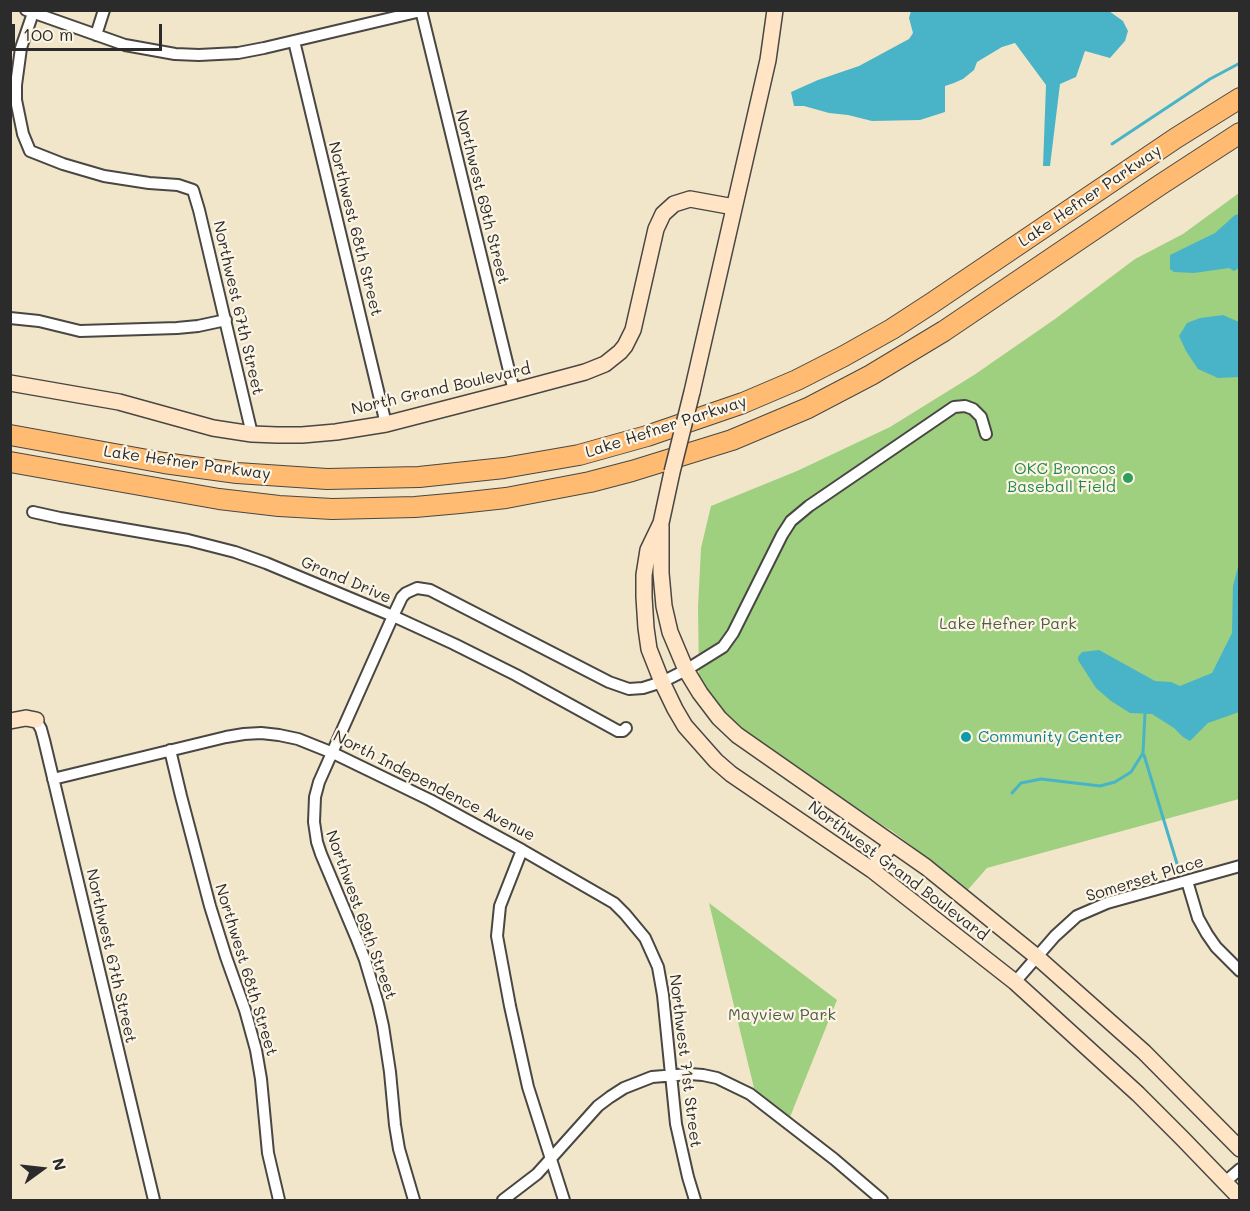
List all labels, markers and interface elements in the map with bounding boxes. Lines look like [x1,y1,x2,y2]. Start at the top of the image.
scale bar [15,12,165,50]
text: 100 m [23,22,73,46]
street label: Northwest 69th Street [451,108,513,286]
street label: Northwest 68th Street [324,140,386,318]
street label: Lake Hefner Parkway [1015,141,1165,251]
street label: Northwest 67th Street [209,219,267,397]
street label: North Grand Boulevard [350,359,532,419]
street label: Lake Hefner Parkway [583,392,749,462]
street label: Lake Hefner Parkway [102,442,272,484]
place label: OKC Broncos Baseball Field [1007,459,1116,497]
marker: OKC Broncos Baseball Field [1121,471,1135,485]
street label: Grand Drive [298,552,394,608]
park label: Lake Hefner Park [939,614,1077,634]
street label: North Independence Avenue [330,727,538,845]
place label: Community Center [978,727,1123,747]
marker: Community Center [959,730,973,744]
street label: Northwest Grand Boulevard [804,797,992,945]
street label: Northwest 69th Street [321,828,401,1002]
street label: Somerset Place [1084,852,1206,906]
street label: Northwest 67th Street [82,867,140,1045]
street label: Northwest 68th Street [211,882,281,1058]
street label: Northwest 71st Street [665,973,705,1149]
park label: Mayview Park [728,1005,836,1025]
north arrow [12,1139,72,1199]
text: N [48,1156,72,1173]

